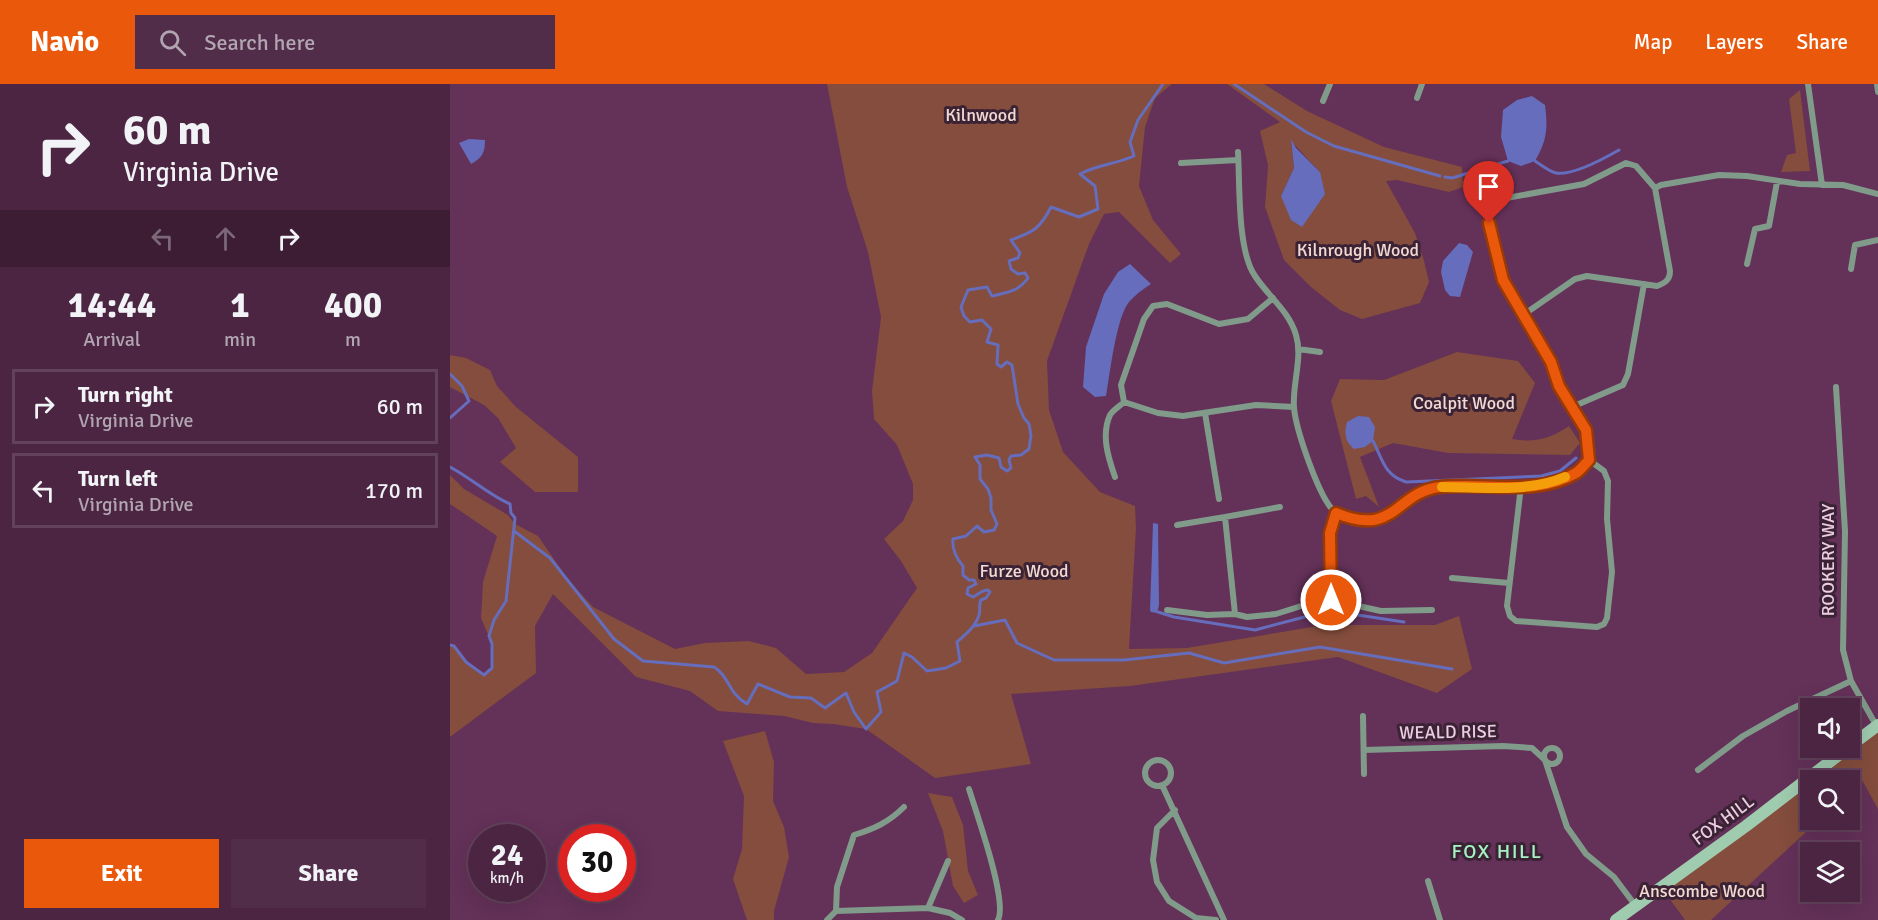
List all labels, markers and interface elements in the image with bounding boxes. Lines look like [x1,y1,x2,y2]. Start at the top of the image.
search box [135,15,555,69]
text: Navio [30,25,99,59]
icon: search [156,26,189,59]
text: Search here [204,29,315,56]
text: Map [1634,29,1672,55]
text: Layers [1705,29,1763,55]
text: Share [1796,29,1848,55]
park label: Kilnwood [945,104,1017,126]
text: 60 m [123,105,212,156]
icon: right [24,108,102,186]
text: Virginia Drive [123,156,279,189]
pin [1463,161,1514,223]
icon: arrive [1472,170,1505,203]
icon: left [146,222,179,255]
icon: ahead [209,222,242,255]
icon: right [272,222,305,255]
park label: Kilnrough Wood [1297,239,1419,261]
text: 14:44 [68,283,156,328]
text: 1 [230,283,250,328]
text: 400 [324,283,382,328]
text: Arrival [83,327,141,352]
text: min [224,327,256,352]
text: m [345,327,361,352]
text: Turn right [78,381,173,408]
icon: right [27,390,60,423]
park label: Coalpit Wood [1413,392,1515,414]
text: 60 m [377,393,423,420]
text: Virginia Drive [78,408,194,433]
text: Turn left [78,465,158,492]
icon: left [27,474,60,507]
text: 170 m [365,477,423,504]
text: Virginia Drive [78,492,194,517]
street label: ROOKERY WAY [1817,504,1839,616]
park label: Furze Wood [979,560,1069,582]
position arrow [1299,568,1363,632]
map controls [1800,698,1860,902]
button: sound [1800,698,1860,758]
street label: WEALD RISE [1399,720,1497,744]
button: search [1800,770,1860,830]
street label: FOX HILL [1688,790,1758,850]
speed limit sign: 30 [558,824,636,902]
text: 24 [491,837,523,874]
button: Exit [24,839,219,908]
button: Share [231,839,426,908]
district label: FOX HILL [1451,839,1543,864]
button: layers [1800,842,1860,902]
text: km/h [490,869,524,887]
park label: Anscombe Wood [1639,880,1765,902]

